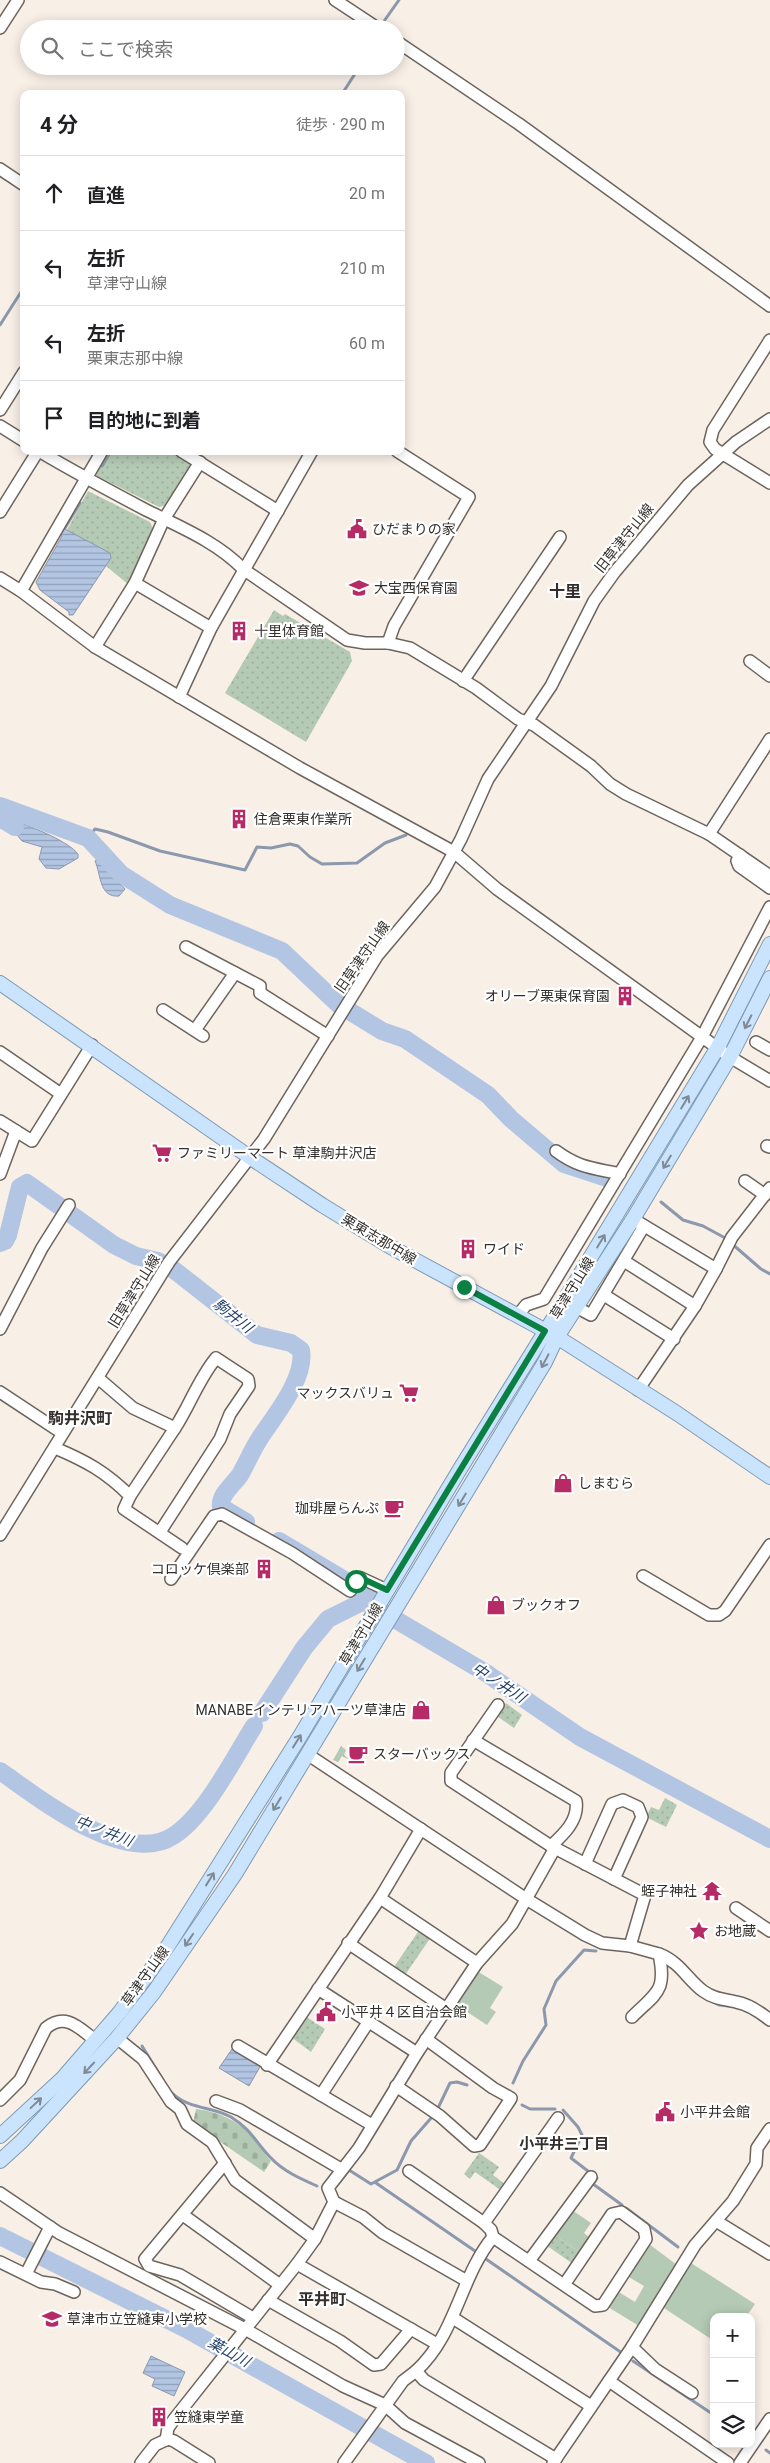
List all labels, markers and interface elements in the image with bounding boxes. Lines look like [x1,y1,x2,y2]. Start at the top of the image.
search box [20,20,405,75]
icon: search [38,34,66,62]
text: ここで検索 [78,38,173,61]
text: 4 分 [40,113,78,137]
text: 徒歩 · 290 m [296,115,385,134]
icon: ahead [40,179,68,207]
text: 直進 [87,184,125,207]
text: 20 m [349,184,385,203]
text: 左折 [87,247,125,270]
icon: left [40,254,68,282]
text: 210 m [340,259,385,278]
text: 草津守山線 [87,274,167,293]
text: 左折 [87,322,125,345]
icon: left [40,329,68,357]
text: 60 m [349,334,385,353]
text: 栗東志那中線 [87,349,183,368]
icon: arrive [40,404,68,432]
text: 目的地に到着 [87,409,201,432]
street label: 旧草津守山線 [591,500,657,576]
public building icon: ひだまりの家 [346,518,368,540]
place label: ひだまりの家 [372,521,456,537]
school or university icon: 大宝西保育園 [348,577,370,599]
place label: 大宝西保育園 [374,580,458,596]
district label: 十里 [549,582,581,601]
building icon: 十里体育館 [228,620,250,642]
place label: 十里体育館 [254,623,324,639]
building icon: 住倉栗東作業所 [228,808,250,830]
place label: 住倉栗東作業所 [254,811,352,827]
street label: 旧草津守山線 [331,918,393,996]
building icon: オリーブ栗東保育園 [614,985,636,1007]
place label: オリーブ栗東保育園 [485,988,610,1004]
one-way arrow [743,1014,752,1029]
one-way arrow [681,1095,691,1109]
supermarket icon: ファミリーマート 草津駒井沢店 [151,1142,173,1164]
place label: ファミリーマート 草津駒井沢店 [177,1145,376,1161]
one-way arrow [661,1155,671,1169]
street label: 栗東志那中線 [339,1211,419,1267]
one-way arrow [596,1234,606,1248]
building icon: ワイド [457,1238,479,1260]
place label: ワイド [483,1241,525,1257]
street label: 旧草津守山線 [105,1251,163,1331]
street label: 草津守山線 [547,1254,597,1322]
route end [453,1276,476,1299]
water label: 駒井川 [210,1295,258,1338]
one-way arrow [540,1353,550,1367]
supermarket icon: マックスバリュ [398,1382,420,1404]
place label: マックスバリュ [296,1385,394,1401]
district label: 駒井沢町 [48,1409,112,1428]
shop icon: しまむら [552,1472,574,1494]
place label: しまむら [578,1475,634,1491]
one-way arrow [456,1492,466,1506]
cafe icon: 珈琲屋らんぷ [383,1497,405,1519]
place label: 珈琲屋らんぷ [295,1500,379,1516]
building icon: コロッケ倶楽部 [253,1558,275,1580]
place label: コロッケ倶楽部 [151,1561,249,1577]
route start [345,1570,368,1593]
shop icon: ブックオフ [485,1594,507,1616]
place label: ブックオフ [511,1597,581,1613]
street label: 草津守山線 [336,1600,386,1668]
one-way arrow [356,1657,366,1671]
water label: 中ノ井川 [469,1659,531,1708]
shop icon: MANABEインテリアハーツ草津店 [410,1699,432,1721]
place label: MANABEインテリアハーツ草津店 [195,1702,406,1718]
one-way arrow [292,1735,302,1749]
cafe icon: スターバックス [347,1743,369,1765]
place label: スターバックス [373,1746,470,1762]
one-way arrow [272,1796,282,1810]
water label: 中ノ井川 [73,1812,137,1851]
one-way arrow [205,1872,215,1886]
temple icon: 蛭子神社 [701,1880,723,1902]
place label: 蛭子神社 [641,1883,697,1899]
place icon: お地蔵 [688,1920,710,1942]
place label: お地蔵 [714,1923,756,1939]
one-way arrow [184,1933,194,1947]
street label: 草津守山線 [118,1943,172,2009]
public building icon: 小平井４区自治会館 [315,2001,337,2023]
place label: 小平井４区自治会館 [341,2004,467,2020]
one-way arrow [83,2062,95,2075]
one-way arrow [29,2097,42,2109]
public building icon: 小平井会館 [654,2101,676,2123]
place label: 小平井会館 [680,2104,750,2120]
district label: 小平井三丁目 [519,2135,609,2153]
district label: 平井町 [298,2290,346,2309]
school or university icon: 草津市立笠縫東小学校 [41,2308,63,2330]
place label: 草津市立笠縫東小学校 [67,2311,207,2327]
map controls [710,2313,755,2448]
button: + [710,2313,755,2358]
water label: 葉山川 [205,2333,255,2372]
button: − [710,2358,755,2403]
button: layers [710,2403,755,2448]
building icon: 笠縫東学童 [148,2406,170,2428]
place label: 笠縫東学童 [174,2409,244,2425]

